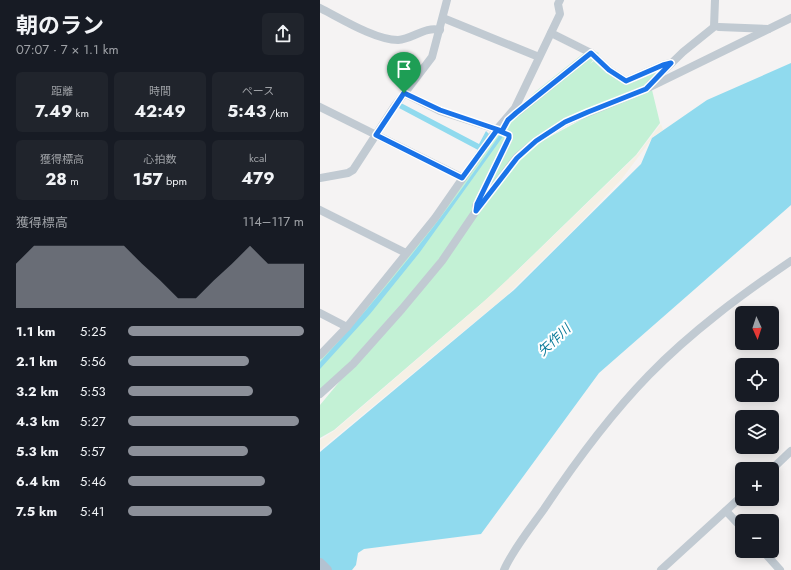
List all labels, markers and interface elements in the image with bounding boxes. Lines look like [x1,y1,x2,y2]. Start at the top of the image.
text: 朝のラン [16,9,104,41]
button: share [262,13,304,55]
text: 07:07 · 7 × 1.1 km [16,40,119,59]
pin [387,52,421,93]
icon: arrive [393,58,415,80]
text: 距離 [51,83,73,99]
text: 時間 [149,83,171,99]
text: ペース [242,83,274,99]
text: 7.49 [35,99,72,123]
text: 42:49 [134,99,186,123]
text: 5:43 [227,99,266,123]
text: km [72,105,89,121]
text: /km [266,105,289,121]
text: kcal [249,150,267,166]
text: 獲得標高 [40,151,84,167]
text: 心拍数 [144,151,177,167]
text: 479 [241,166,275,190]
text: 28 [45,167,67,191]
text: 157 [133,167,163,191]
text: m [67,173,79,189]
text: bpm [163,173,187,189]
text: 114–117 m [243,212,304,231]
text: 獲得標高 [16,213,68,232]
north arrow [735,306,779,350]
map controls [735,306,779,558]
water label: 矢作川 [533,318,576,360]
text: 1.1 km [16,322,55,341]
text: 5:25 [80,322,106,341]
text: 2.1 km [16,352,57,371]
text: 5:56 [80,352,106,371]
button: locate [735,358,779,402]
text: 3.2 km [16,382,59,401]
text: 5:53 [80,382,106,401]
button: layers [735,410,779,454]
text: 4.3 km [16,412,59,431]
text: 5:27 [80,412,105,431]
text: 5.3 km [16,442,59,461]
text: 5:57 [80,442,105,461]
button: + [735,462,779,506]
text: 6.4 km [16,472,60,491]
text: 5:46 [80,472,106,491]
text: 7.5 km [16,502,57,521]
text: 5:41 [80,502,105,521]
button: − [735,514,779,558]

